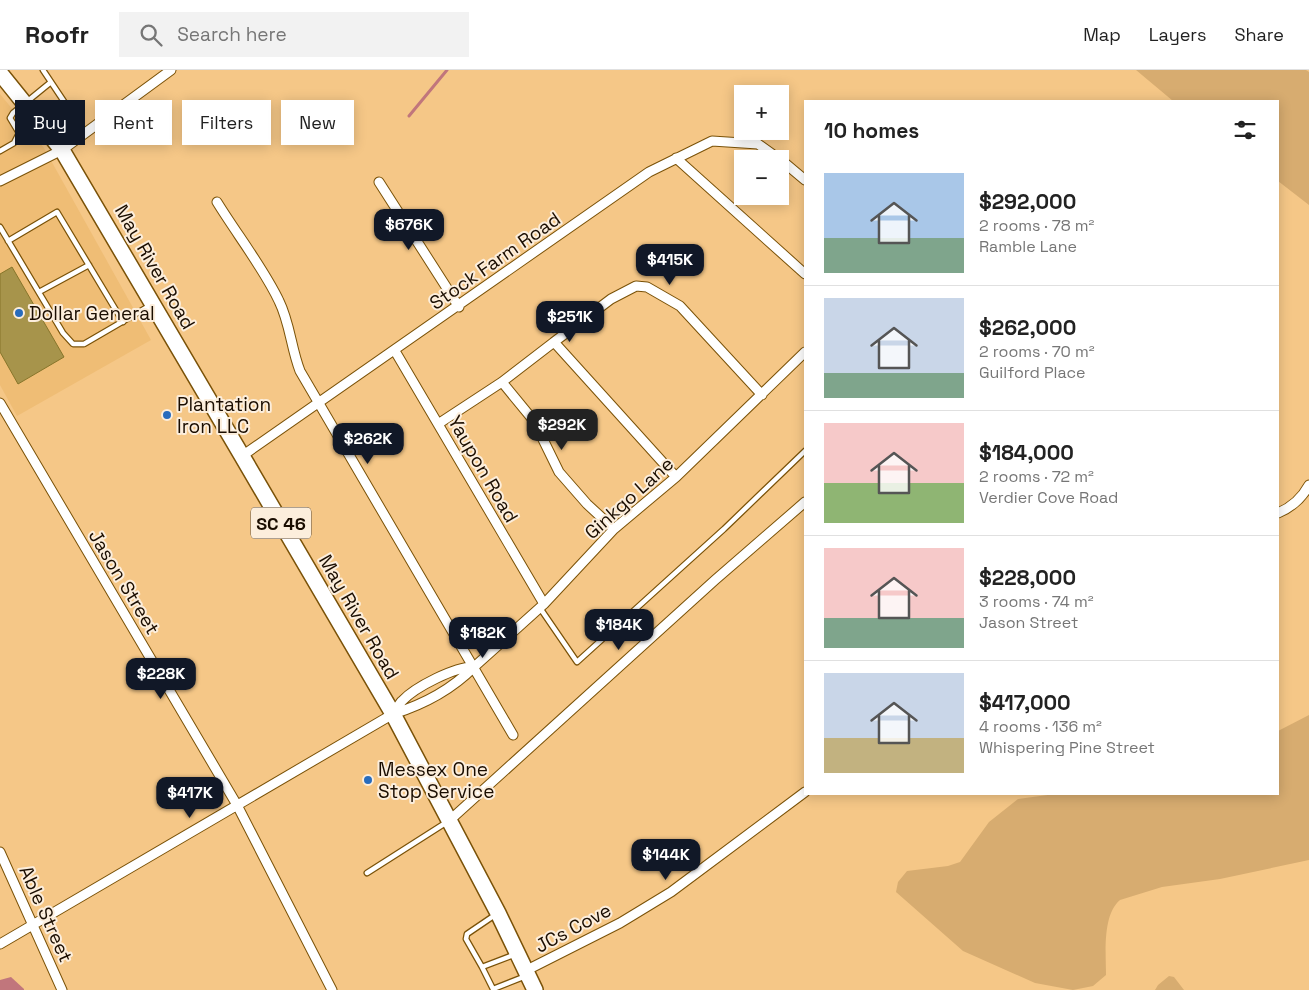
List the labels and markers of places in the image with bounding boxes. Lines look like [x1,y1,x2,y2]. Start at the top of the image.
pin: $676K [374,208,444,251]
pin: $415K [635,244,705,286]
pin: $251K [535,300,605,343]
place label: Dollar General [29,301,155,326]
marker: Dollar General [13,307,25,319]
place label: Plantation Iron LLC [177,392,271,439]
pin: $292K [527,408,597,451]
marker: Plantation Iron LLC [161,409,173,421]
pin: $262K [333,422,403,465]
pin: $184K [584,608,654,651]
pin: $182K [448,616,518,659]
pin: $228K [126,658,196,700]
place label: Messex One Stop Service [378,757,494,804]
marker: Messex One Stop Service [362,774,374,786]
pin: $417K [155,776,225,819]
pin: $144K [631,838,701,881]

